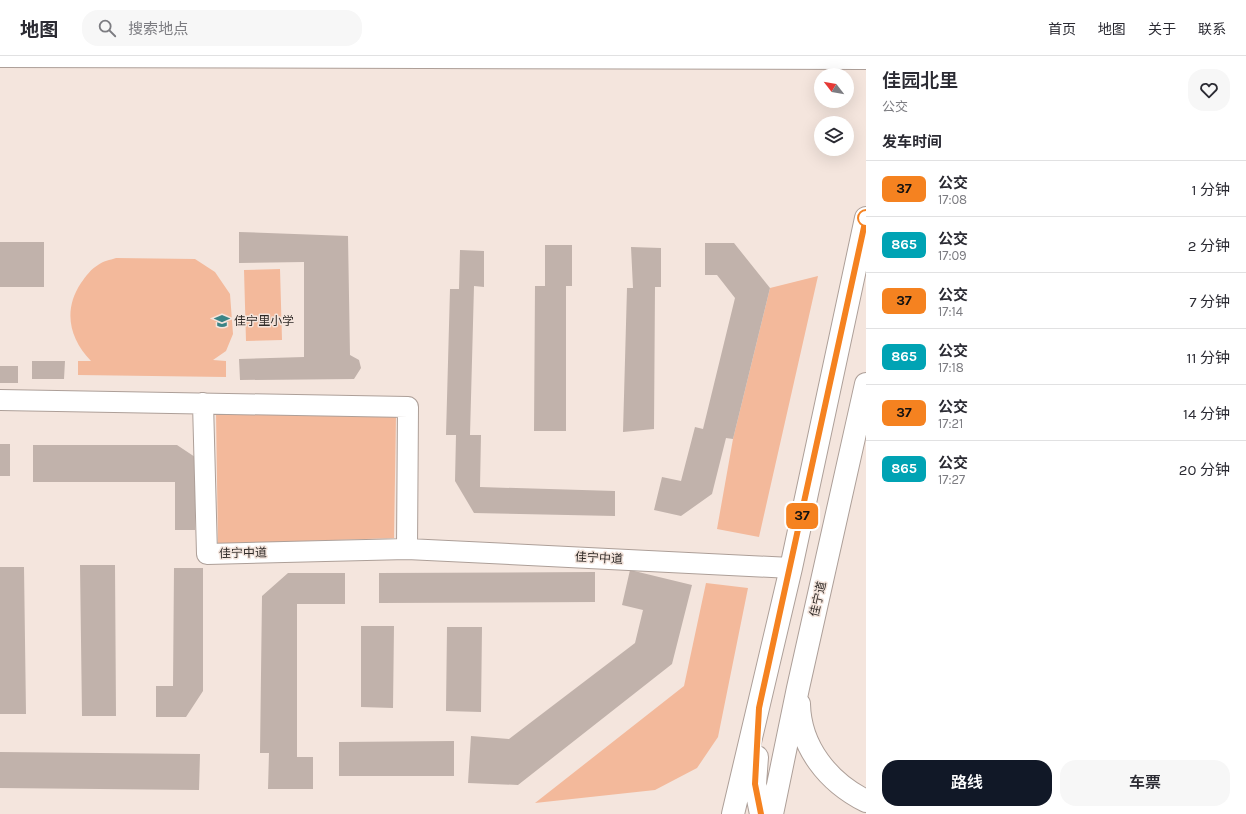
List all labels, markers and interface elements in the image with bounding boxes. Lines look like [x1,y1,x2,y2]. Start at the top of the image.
search box [82,10,362,46]
icon: search [96,17,118,39]
text: 地图 [20,19,58,41]
text: 搜索地点 [128,20,188,38]
text: 首页 [1048,21,1076,38]
text: 地图 [1098,21,1126,38]
text: 关于 [1148,21,1176,38]
text: 联系 [1198,21,1226,38]
north arrow [814,68,854,108]
map controls [814,68,854,156]
button: heart [1188,69,1230,111]
text: 佳园北里 [882,70,958,92]
text: 公交 [882,99,908,114]
button: layers [814,116,854,156]
text: 发车时间 [882,133,942,151]
text: 公交 [938,174,968,192]
text: 37 [896,180,912,197]
text: 1 分钟 [1191,181,1230,199]
text: 17:08 [938,192,967,207]
unlabelled marker [857,209,875,227]
text: 公交 [938,230,968,248]
text: 865 [891,236,917,253]
text: 2 分钟 [1188,237,1230,255]
text: 17:09 [938,248,967,263]
text: 公交 [938,286,968,304]
text: 37 [896,292,912,309]
text: 7 分钟 [1189,293,1230,311]
text: 17:14 [938,304,963,319]
school or university icon: 佳宁里小学 [213,312,231,330]
place label: 佳宁里小学 [234,314,294,328]
text: 公交 [938,342,968,360]
text: 865 [891,348,917,365]
text: 11 分钟 [1187,349,1230,367]
text: 17:18 [938,360,964,375]
text: 公交 [938,398,968,416]
text: 37 [896,404,912,421]
text: 14 分钟 [1183,405,1230,423]
text: 17:21 [938,416,963,431]
text: 公交 [938,454,968,472]
text: 865 [891,460,917,477]
text: 20 分钟 [1179,461,1230,479]
text: 17:27 [938,472,965,487]
line badge: 37 [784,503,820,529]
text: 37 [794,507,810,524]
street label: 佳宁中道 [219,546,267,560]
street label: 佳宁中道 [575,550,623,566]
street label: 佳宁道 [807,580,829,618]
button: 路线 [882,760,1052,806]
button: 车票 [1060,760,1230,806]

